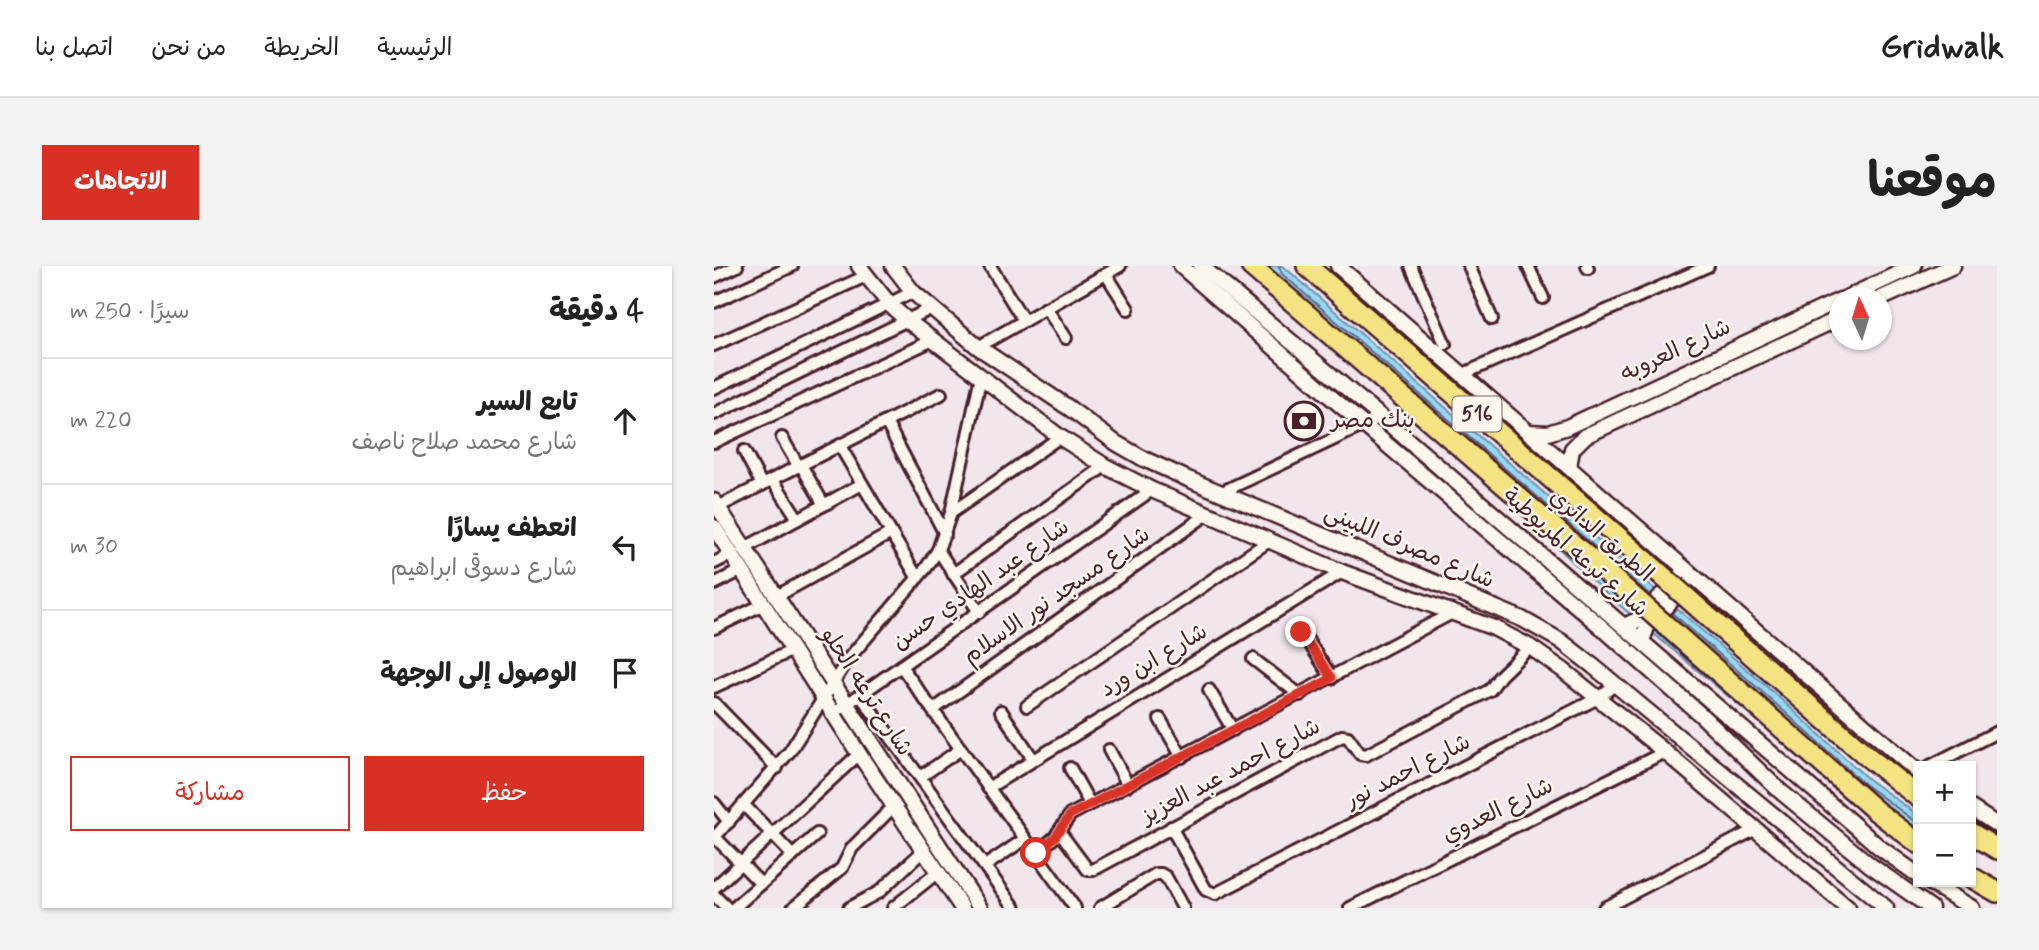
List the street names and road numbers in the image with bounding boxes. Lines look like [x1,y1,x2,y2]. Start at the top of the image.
street label: شارع العروبه [1616,312,1736,390]
road number: 516 [1452,396,1502,432]
street label: شارع ترعه المريوطية [1496,481,1654,625]
street label: الطريق الدائري [1543,483,1659,589]
street label: شارع مصرف اللبينى [1319,498,1499,596]
street label: شارع عبد الهادي حسن [886,512,1076,658]
street label: شارع مسجد نور الاسلام [957,520,1157,673]
street label: شارع ابن ورد [1095,617,1213,705]
street label: شارع ترعه الحلو [813,621,919,762]
street label: شارع احمد عبد العزيز [1134,712,1326,833]
street label: شارع احمد نور [1339,728,1476,817]
street label: شارع العدوي [1438,771,1558,851]

